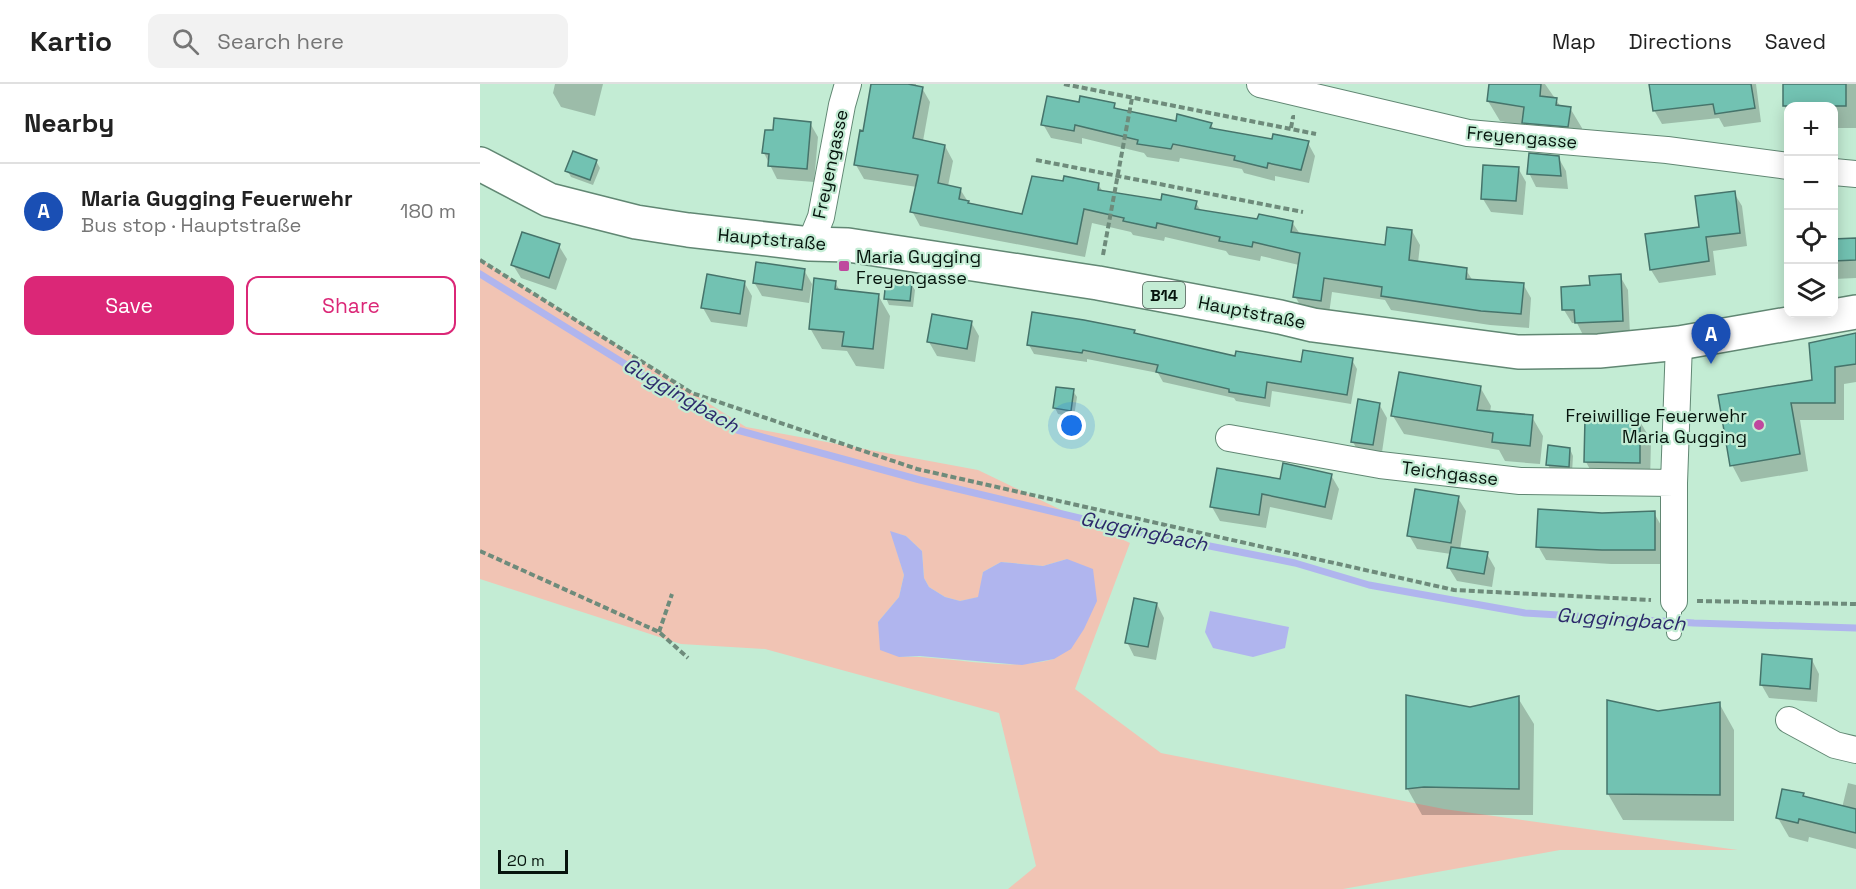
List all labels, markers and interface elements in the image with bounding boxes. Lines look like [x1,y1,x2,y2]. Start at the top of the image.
search box [148,14,568,68]
text: Kartio [30,23,112,59]
icon: search [169,25,202,58]
text: Search here [217,27,344,55]
text: Map [1552,28,1596,55]
text: Directions [1629,28,1732,55]
text: Saved [1765,28,1826,55]
map controls [1784,102,1838,318]
button: + [1784,102,1838,156]
text: Nearby [24,106,114,140]
street label: Freyengasse [807,107,853,221]
street label: Freyengasse [1466,121,1578,153]
button: − [1784,156,1838,210]
text: Maria Gugging Feuerwehr [81,184,353,212]
text: A [37,198,50,224]
text: 180 m [400,198,456,224]
button: locate [1784,210,1838,264]
text: Bus stop · Hauptstraße [81,212,301,238]
street label: Hauptstraße [717,223,827,255]
place label: Maria Gugging Freyengasse [856,245,981,289]
marker: Maria Gugging Freyengasse [837,259,851,273]
button: layers [1784,264,1838,318]
button: Save [24,276,234,335]
button: Share [246,276,456,335]
road number: B14 [1143,282,1185,308]
street label: Hauptstraße [1196,290,1308,334]
pin: A [1692,314,1730,364]
water label: Guggingbach [618,351,744,439]
place label: Freiwillige Feuerwehr Maria Gugging [1565,404,1747,448]
your location [1057,411,1086,440]
marker: Freiwillige Feuerwehr Maria Gugging [1752,418,1766,432]
street label: Teichgasse [1400,456,1500,490]
water label: Guggingbach [1078,505,1211,557]
water label: Guggingbach [1556,602,1687,637]
scale bar [498,847,568,874]
text: 20 m [507,850,545,871]

